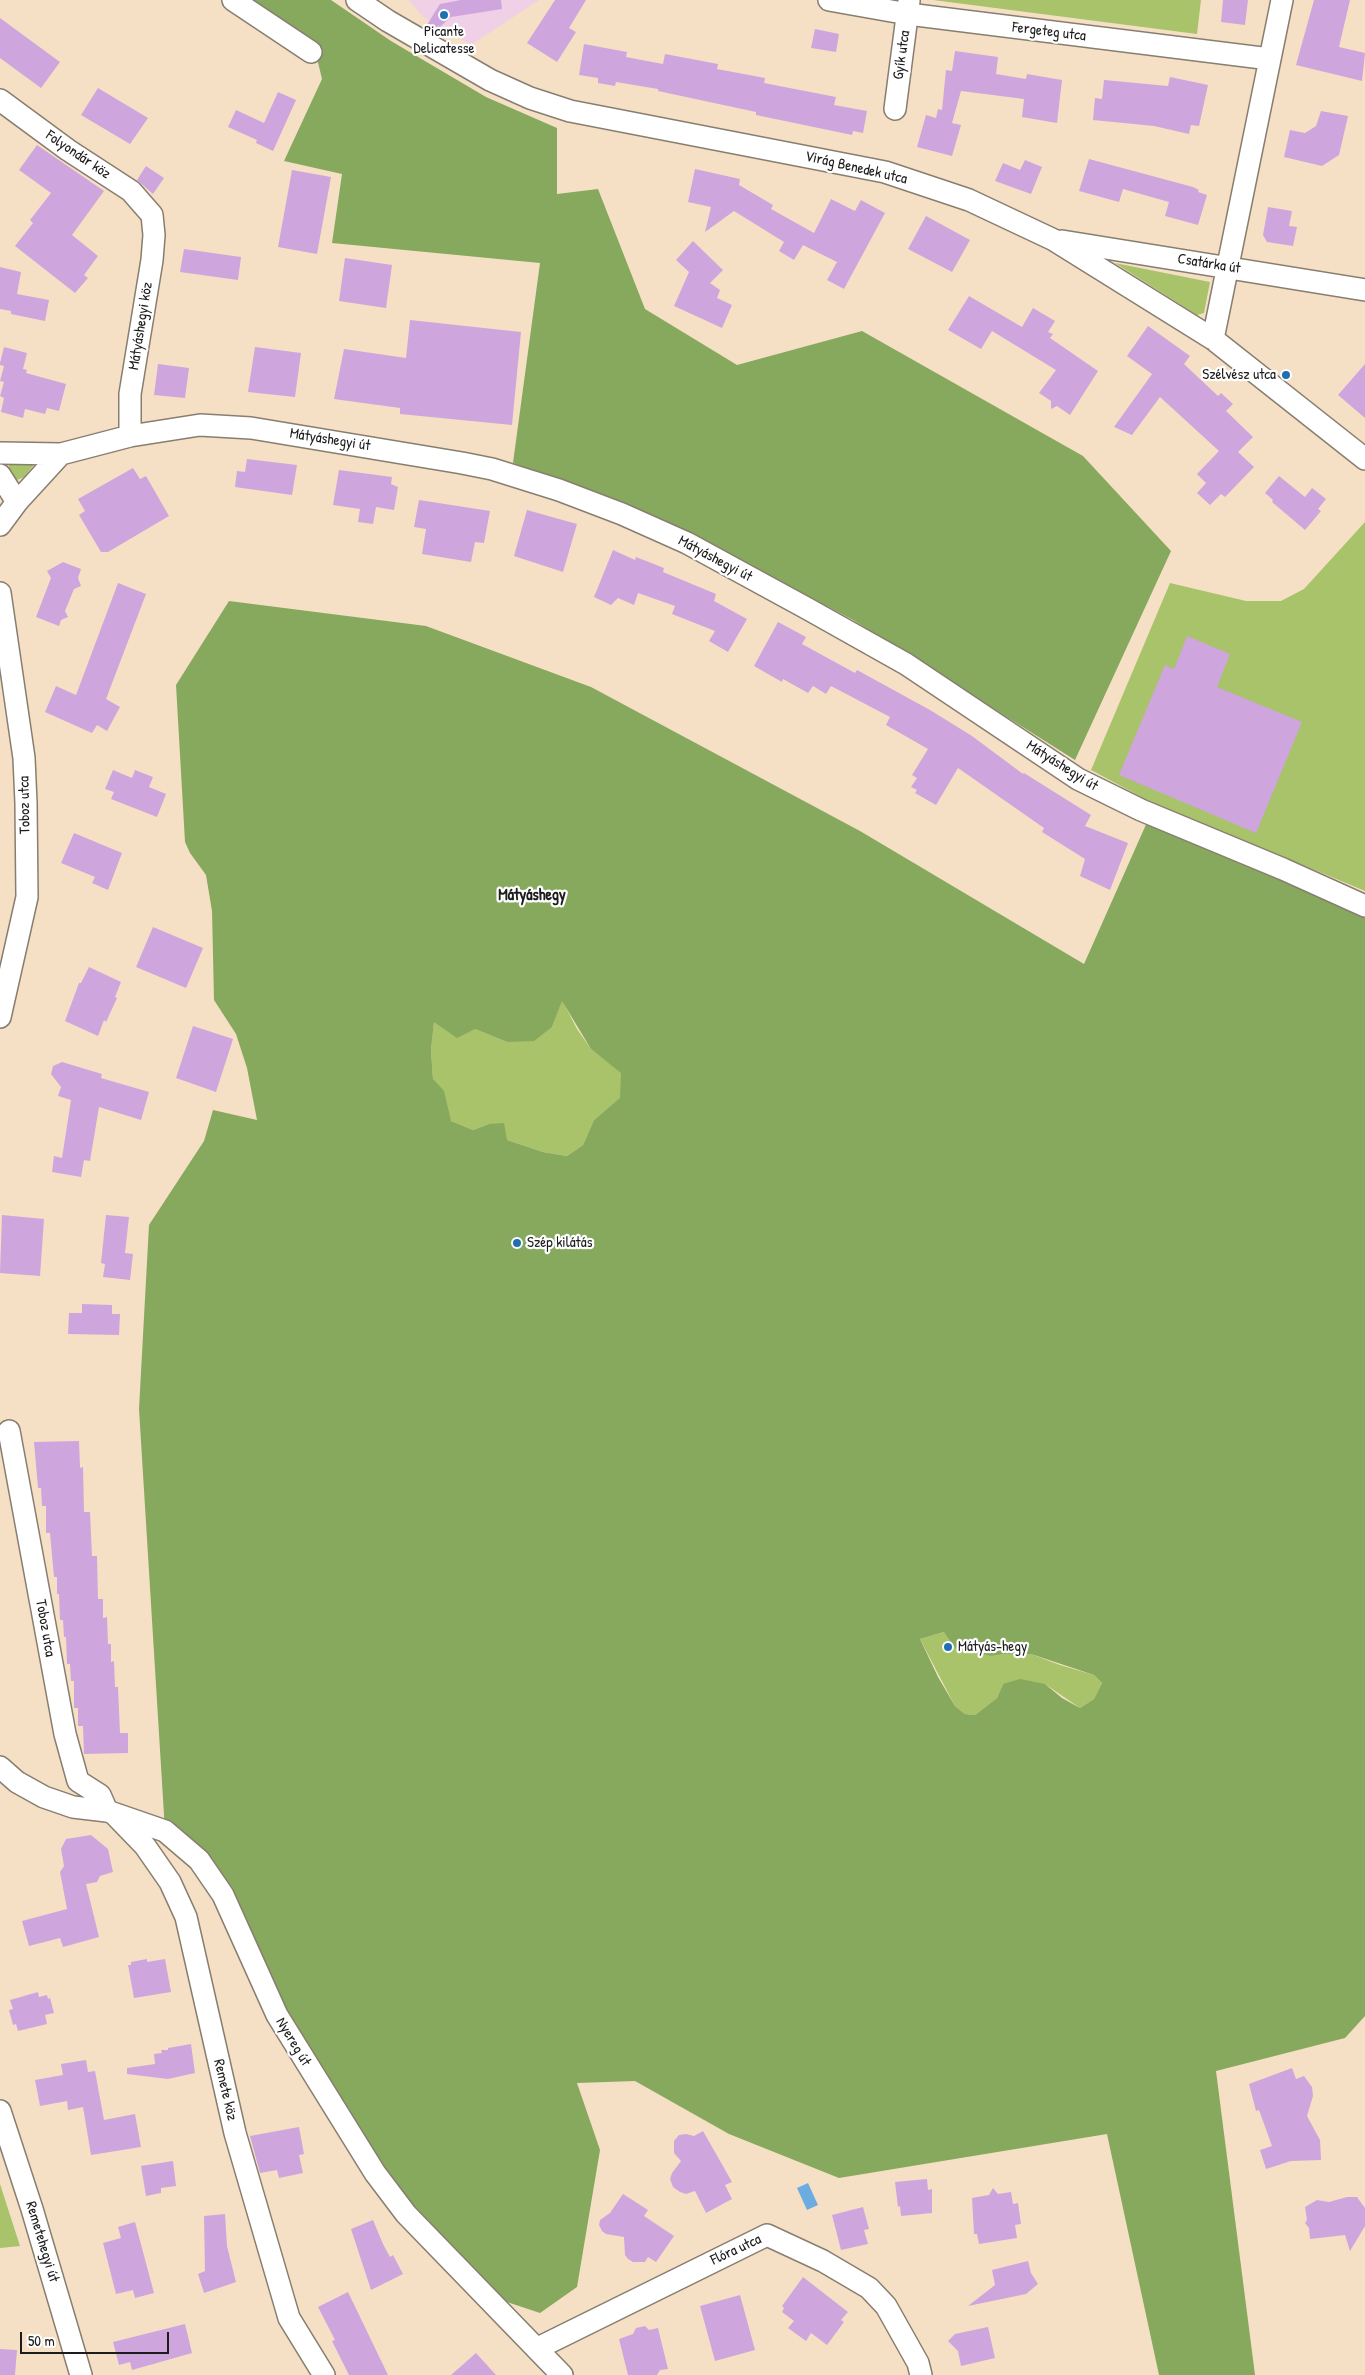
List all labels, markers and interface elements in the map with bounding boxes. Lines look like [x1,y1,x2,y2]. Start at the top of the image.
marker: Picante Delicatesse [438,9,450,21]
street label: Fergeteg utca [1011,19,1087,45]
place label: Picante Delicatesse [414,23,474,58]
street label: Gyík utca [890,29,914,81]
street label: Folyondár köz [42,127,114,183]
street label: Virág Benedek utca [803,148,909,188]
street label: Csatárka út [1176,250,1242,278]
street label: Mátyáshegyi köz [125,281,157,371]
place label: Szélvész utca [1202,366,1276,384]
marker: Szélvész utca [1280,369,1292,381]
street label: Mátyáshegyi út [288,425,372,455]
street label: Mátyáshegyi út [675,532,755,586]
street label: Mátyáshegyi út [1023,737,1101,795]
street label: Toboz utca [15,776,35,834]
district label: Mátyáshegy [498,886,566,906]
place label: Szép kilátás [527,1234,592,1252]
marker: Szép kilátás [511,1237,523,1249]
street label: Toboz utca [31,1598,59,1658]
place label: Mátyás-hegy [958,1638,1027,1656]
marker: Mátyás-hegy [942,1641,954,1653]
street label: Nyereg út [272,2015,314,2069]
street label: Remete köz [209,2058,241,2122]
street label: Remetehegyi út [21,2200,63,2284]
street label: Flóra utca [708,2231,764,2269]
scale bar [22,2322,171,2354]
text: 50 m [28,2330,55,2351]

